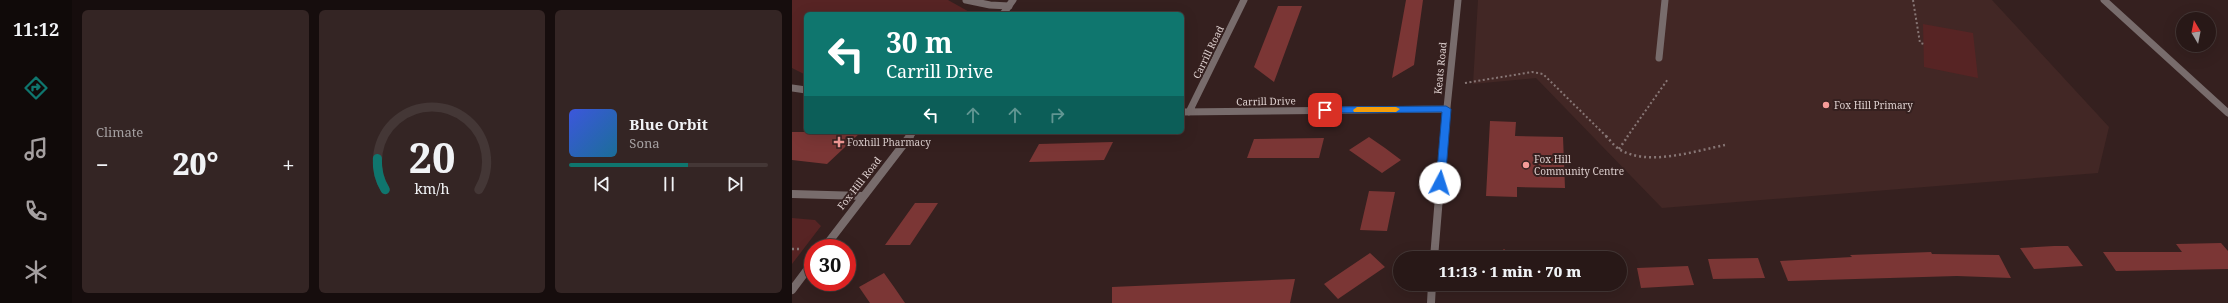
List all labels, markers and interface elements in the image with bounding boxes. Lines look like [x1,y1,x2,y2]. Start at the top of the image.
north arrow [2176,12,2216,52]
map controls [2176,12,2216,52]
text: 11:12 [13,17,59,41]
text: 30 m [886,23,953,61]
street label: Carrill Road [1189,23,1227,81]
icon: left [820,28,872,80]
street label: Keats Road [1430,41,1450,95]
text: Carrill Drive [886,59,993,83]
icon: directions [22,74,50,102]
street label: Carrill Drive [1236,93,1296,109]
pin [1308,93,1342,127]
place label: Fox Hill Primary [1834,98,1913,112]
icon: arrive [1314,99,1336,121]
marker: Fox Hill Primary [1821,100,1831,110]
icon: left [920,104,942,126]
icon: ahead [962,104,984,126]
icon: ahead [1004,104,1026,126]
icon: right [1046,104,1068,126]
text: Blue Orbit [629,114,708,134]
text: Climate [96,123,143,141]
text: 20 [408,128,455,184]
text: Sona [629,134,660,152]
icon: music [22,135,50,163]
place label: Foxhill Pharmacy [847,135,931,149]
marker: Foxhill Pharmacy [834,137,844,147]
text: 20° [173,143,219,184]
text: − [96,149,109,179]
text: + [282,149,295,179]
place label: Fox Hill Community Centre [1534,152,1624,178]
street label: Fox Hill Road [834,154,884,212]
marker: Fox Hill Community Centre [1521,160,1531,170]
position arrow [1419,162,1461,204]
icon: previous [591,173,613,195]
icon: pause [658,173,680,195]
icon: next [724,173,746,195]
text: km/h [414,178,450,197]
icon: phone [22,197,50,225]
speed limit sign: 30 [804,239,856,291]
icon: climate [22,258,50,286]
text: 11:13 · 1 min · 70 m [1439,261,1581,281]

